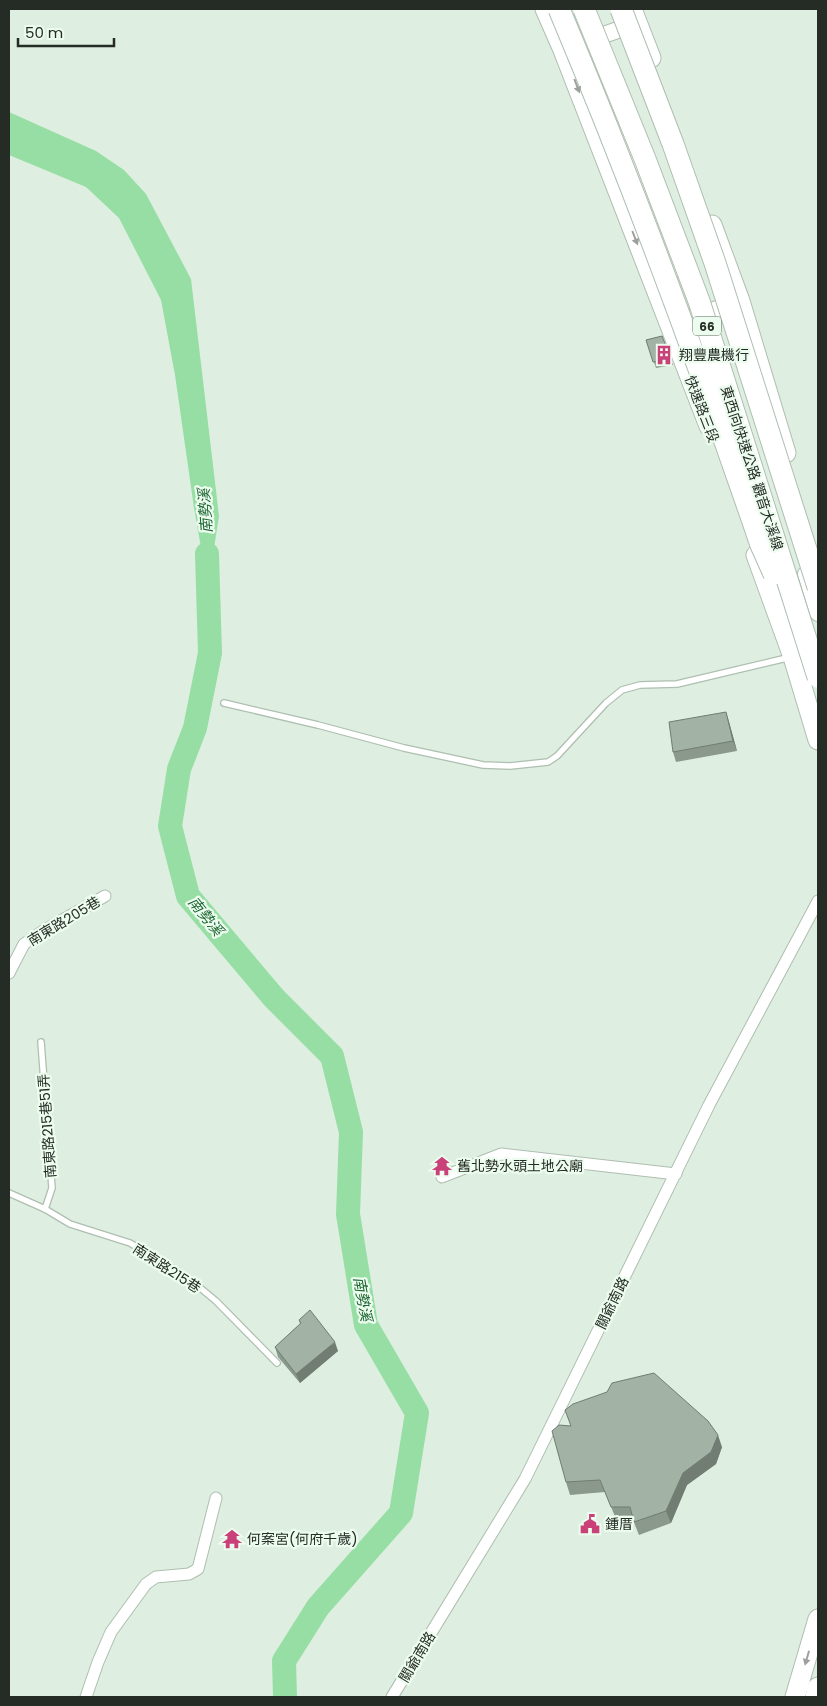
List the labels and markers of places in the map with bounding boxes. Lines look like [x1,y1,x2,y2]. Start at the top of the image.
building icon: 翔豐農機行 [653,344,675,366]
place label: 翔豐農機行 [679,345,749,365]
temple icon: 舊北勢水頭土地公廟 [431,1155,453,1177]
place label: 舊北勢水頭土地公廟 [457,1156,583,1176]
public building icon: 鍾厝 [579,1513,601,1535]
place label: 鍾厝 [605,1514,633,1534]
temple icon: 何案宮(何府千歲) [221,1528,243,1550]
place label: 何案宮(何府千歲) [247,1529,358,1549]

